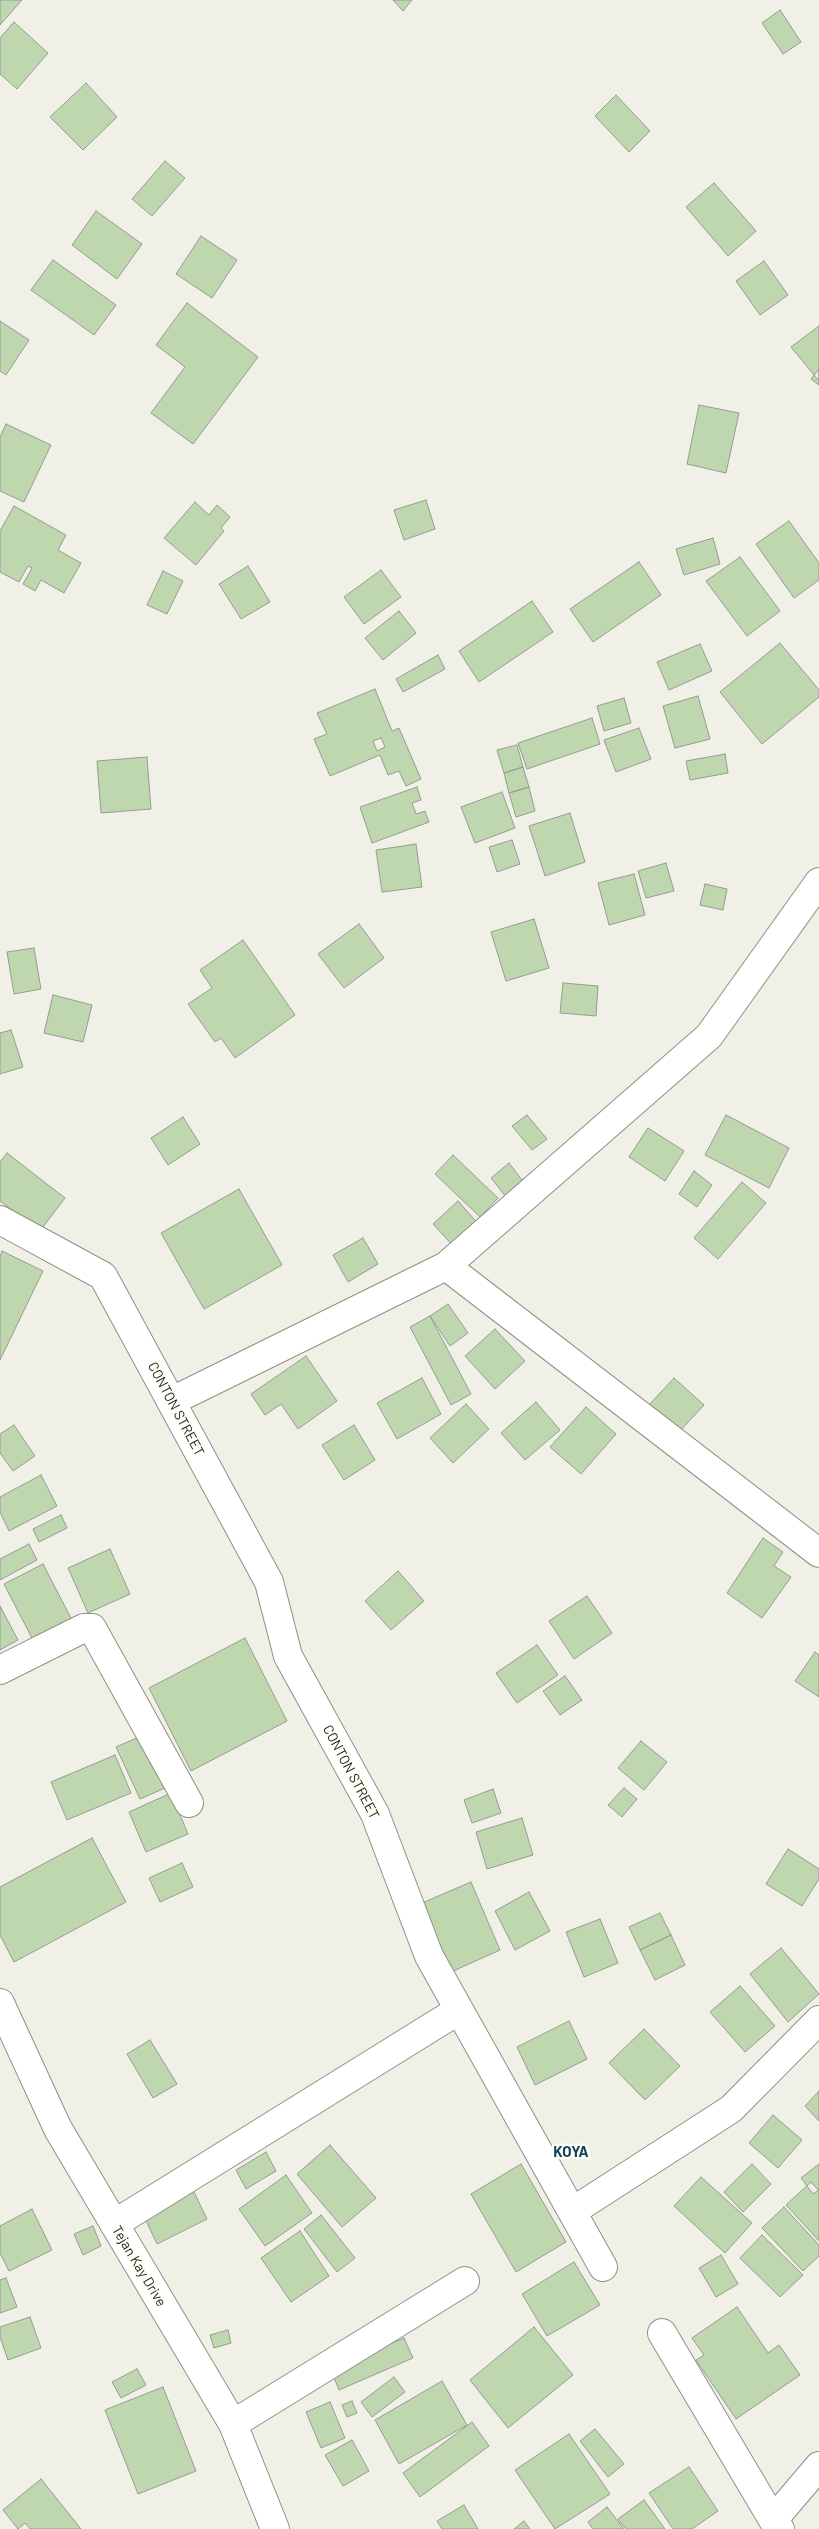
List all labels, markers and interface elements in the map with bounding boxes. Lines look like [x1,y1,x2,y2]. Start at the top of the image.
street label: CONTON STREET [144,1359,208,1459]
street label: CONTON STREET [319,1722,383,1822]
district label: KOYA [553,2143,589,2161]
street label: Tejan Kay Drive [108,2222,170,2310]

